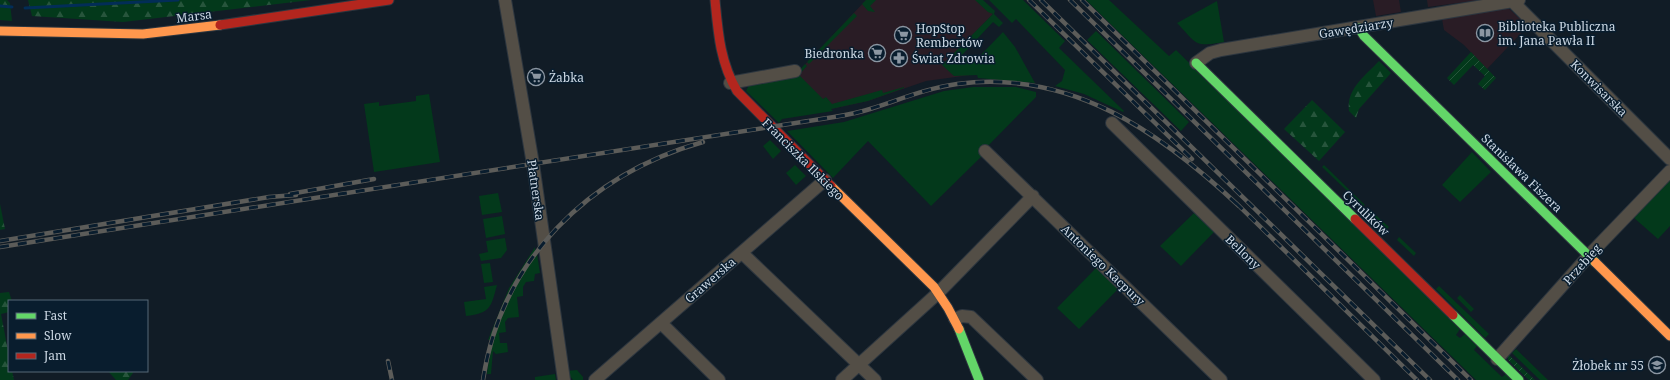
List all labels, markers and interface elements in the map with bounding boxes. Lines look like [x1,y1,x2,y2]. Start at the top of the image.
street label: Marsa [175,5,213,27]
street label: Gawędziarzy [1318,14,1394,42]
place label: Biblioteka Publiczna im. Jana Pawła II [1498,18,1616,49]
place label: HopStop Rembertów [916,20,983,51]
library icon: Biblioteka Publiczna im. Jana Pawła II [1475,23,1495,43]
supermarket icon: HopStop Rembertów [893,25,913,45]
supermarket icon: Biedronka [867,43,887,63]
place label: Biedronka [804,45,864,62]
pharmacy icon: Świat Zdrowia [889,48,909,68]
place label: Świat Zdrowia [912,50,995,67]
street label: Konwisarska [1567,56,1631,120]
supermarket icon: Żabka [526,67,546,87]
place label: Żabka [549,69,584,86]
street label: Franciszka Ilskiego [758,114,848,204]
street label: Stanisława Fiszera [1478,130,1566,216]
street label: Płatnerska [523,159,549,222]
street label: Cyrulików [1339,186,1394,240]
street label: Antoniego Kacpury [1057,221,1149,310]
street label: Bellony [1222,231,1264,273]
street label: Przebieg [1559,240,1605,288]
street label: Grawerska [681,253,739,307]
legend [8,300,148,372]
text: Fast [44,307,67,324]
text: Slow [44,327,72,344]
text: Jam [43,347,66,364]
school or university icon: Żłobek nr 55 [1647,355,1667,375]
place label: Żłobek nr 55 [1572,357,1644,374]

